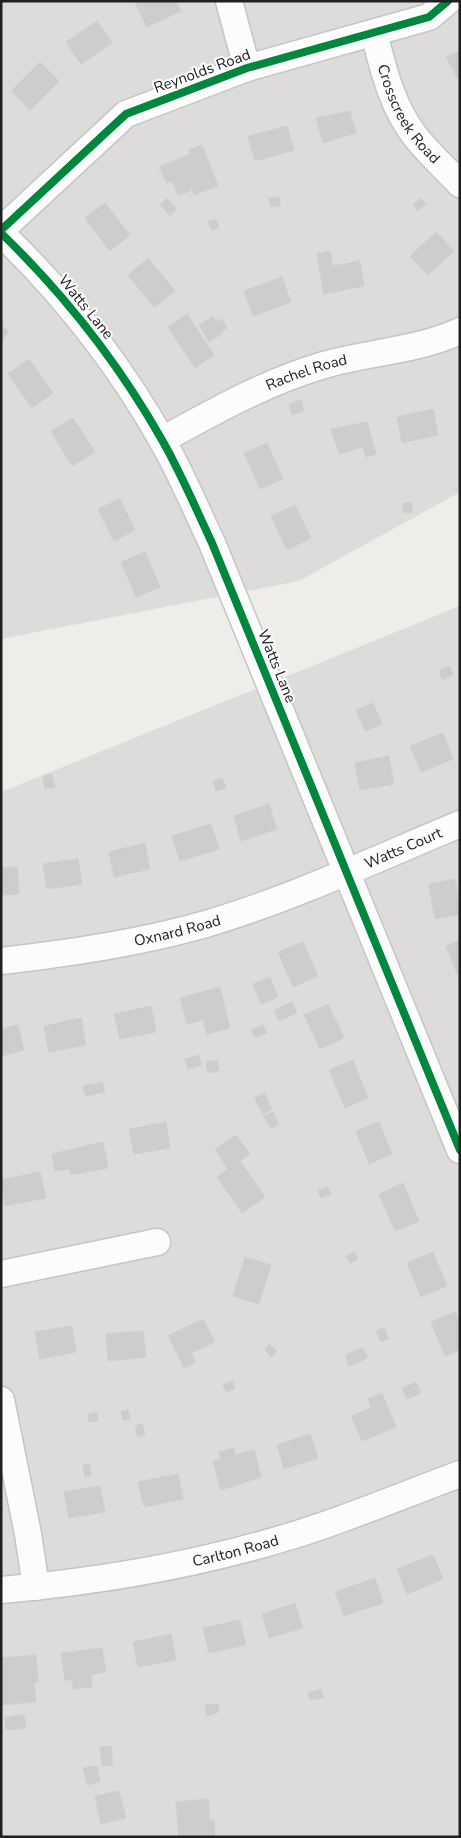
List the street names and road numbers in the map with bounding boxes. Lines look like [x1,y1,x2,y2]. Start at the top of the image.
street label: Reynolds Road [151,44,253,98]
street label: Crosscreek Road [373,62,445,168]
street label: Watts Lane [54,271,118,343]
street label: Rachel Road [263,350,349,395]
street label: Watts Lane [253,626,301,706]
street label: Watts Court [361,822,446,873]
street label: Oxnard Road [132,910,223,951]
street label: Carlton Road [190,1530,281,1571]

